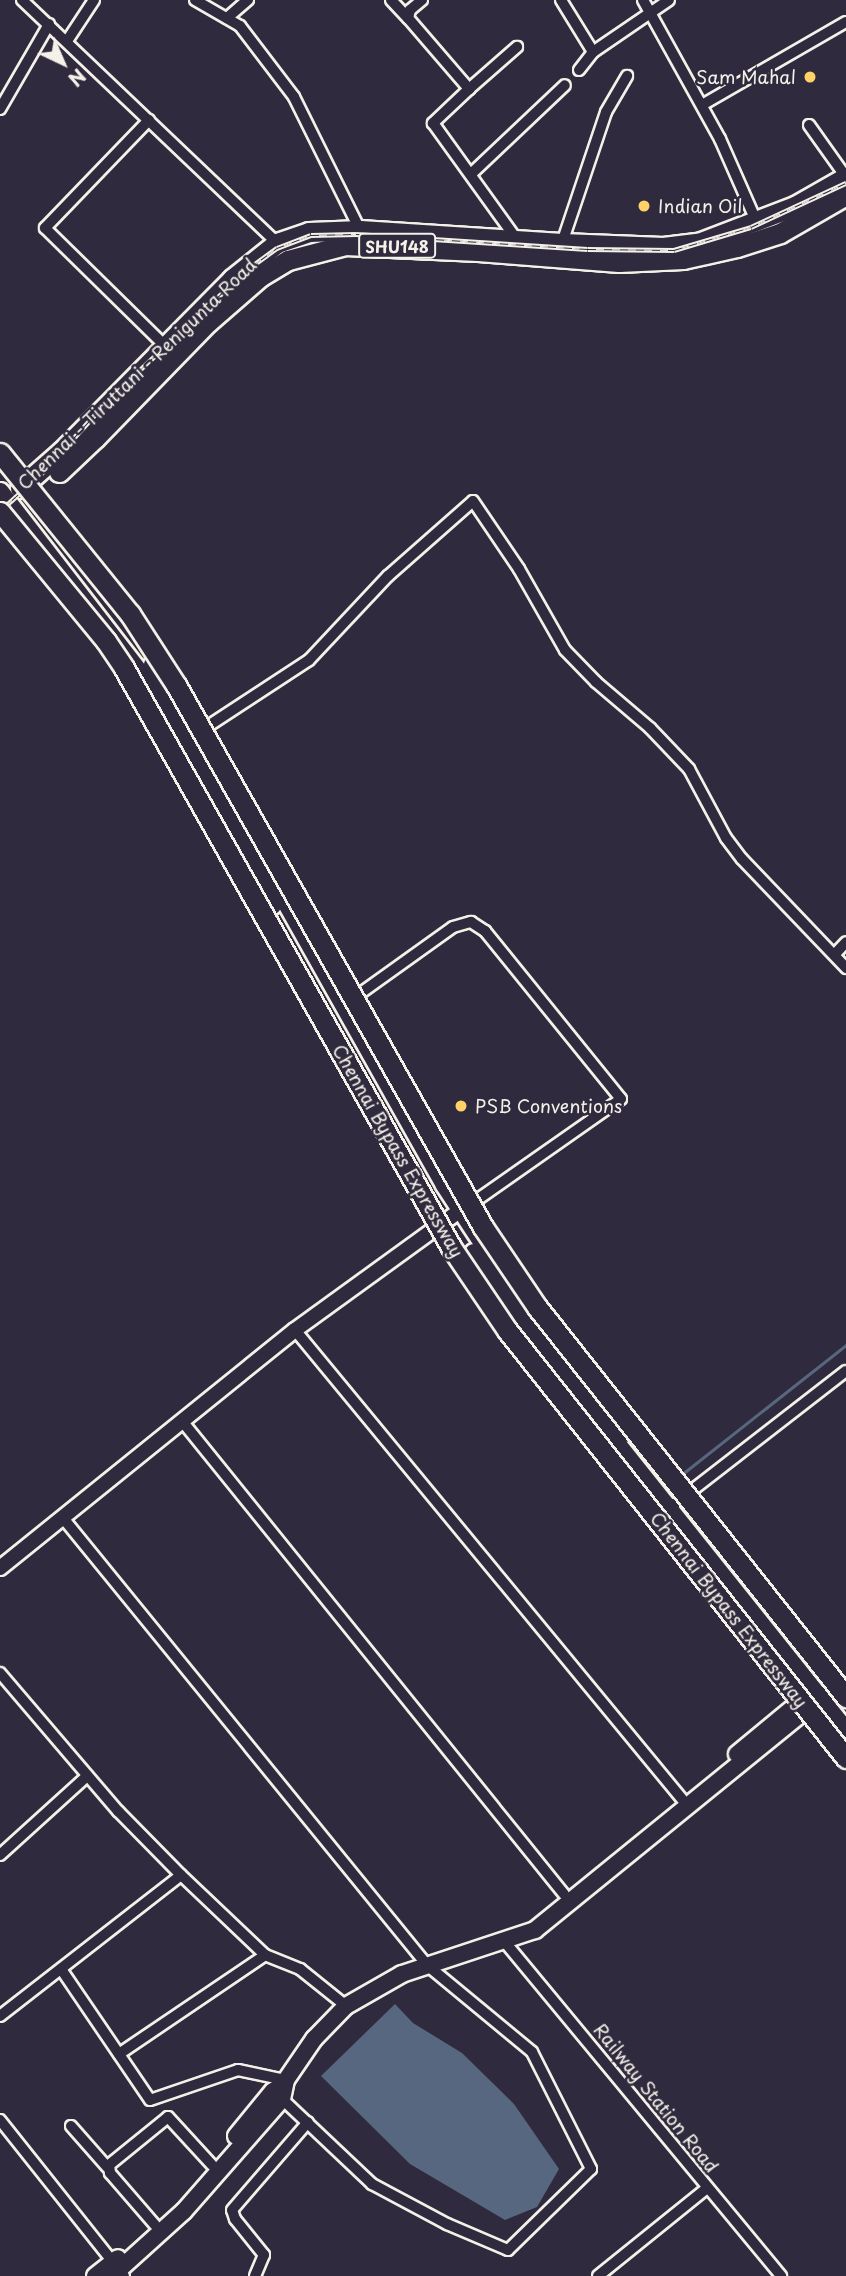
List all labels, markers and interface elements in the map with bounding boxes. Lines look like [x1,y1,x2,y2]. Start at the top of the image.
north arrow [28,28,98,98]
text: N [62,63,93,93]
place label: Sam Mahal [697,66,796,88]
marker: Sam Mahal [802,69,818,85]
place label: Indian Oil [658,195,743,217]
marker: Indian Oil [636,198,652,214]
road number: SHU148 [357,234,437,258]
street label: Chennai - Tiruttani - Renigunta Road [12,253,262,495]
street label: Chennai Bypass Expressway [327,1039,469,1263]
place label: PSB Conventions [475,1095,621,1117]
marker: PSB Conventions [453,1098,469,1114]
street label: Chennai Bypass Expressway [645,1507,813,1713]
street label: Railway Station Road [589,2019,723,2177]

